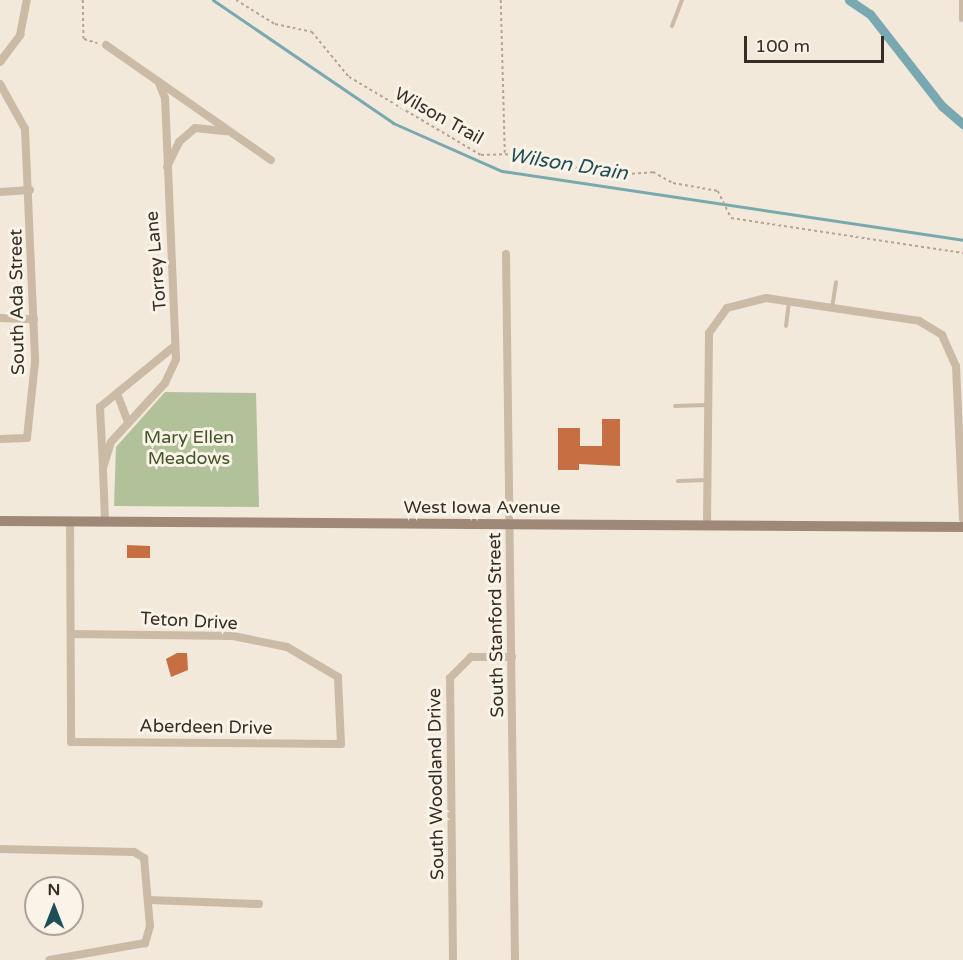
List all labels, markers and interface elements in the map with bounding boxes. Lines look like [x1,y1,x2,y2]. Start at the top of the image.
scale bar [747,24,886,62]
text: 100 m [755,35,810,57]
street label: Wilson Trail [391,83,487,149]
water label: Wilson Drain [507,144,629,186]
street label: Torrey Lane [141,210,171,312]
street label: South Ada Street [5,229,29,375]
park label: Mary Ellen Meadows [144,427,234,470]
street label: West Iowa Avenue [404,496,560,518]
street label: South Stanford Street [484,532,508,718]
street label: Teton Drive [140,608,238,634]
street label: South Woodland Drive [424,688,448,880]
street label: Aberdeen Drive [139,715,273,739]
north arrow [24,876,84,936]
text: N [48,880,60,900]

